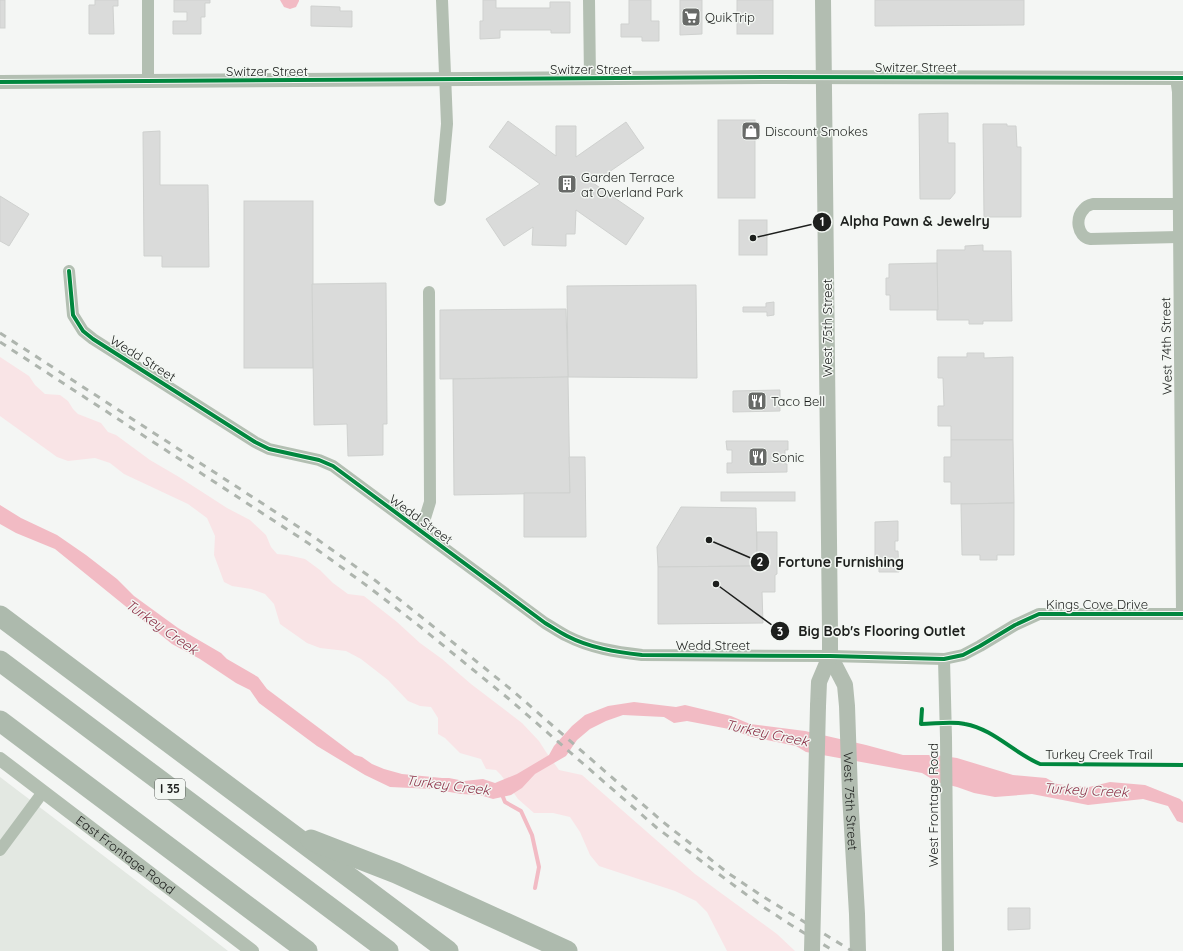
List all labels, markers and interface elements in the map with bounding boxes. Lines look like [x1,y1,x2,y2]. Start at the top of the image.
supermarket icon: QuikTrip [680,6,702,28]
place label: QuikTrip [705,9,755,25]
street label: Switzer Street [875,59,957,75]
street label: Switzer Street [550,61,632,77]
street label: Switzer Street [226,63,308,79]
shop icon: Discount Smokes [740,120,762,142]
place label: Discount Smokes [765,123,868,139]
place label: Garden Terrace at Overland Park [581,169,683,200]
building icon: Garden Terrace at Overland Park [556,173,578,195]
callout: Alpha Pawn & Jewelry [812,209,997,235]
text: Alpha Pawn & Jewelry [840,212,990,230]
text: 1 [820,214,824,229]
street label: West 75th Street [819,279,835,377]
street label: West 74th Street [1157,297,1175,395]
street label: Wedd Street [107,331,179,385]
restaurant icon: Taco Bell [746,390,768,412]
place label: Taco Bell [771,393,825,409]
restaurant icon: Sonic [747,446,769,468]
place label: Sonic [772,449,804,465]
street label: Wedd Street [386,491,456,547]
callout: Fortune Furnishing [750,549,912,575]
text: Fortune Furnishing [778,553,904,571]
text: 2 [757,554,764,569]
water label: Turkey Creek [122,595,203,659]
street label: Kings Cove Drive [1046,596,1148,612]
callout: Big Bob's Flooring Outlet [770,618,974,644]
text: Big Bob's Flooring Outlet [798,622,966,640]
text: 3 [777,624,783,639]
street label: Wedd Street [676,637,750,653]
water label: Turkey Creek [724,715,812,751]
street label: West Frontage Road [925,743,941,867]
street label: Turkey Creek Trail [1045,746,1153,762]
street label: West 75th Street [841,752,861,851]
water label: Turkey Creek [405,771,493,799]
road number: I 35 [155,779,185,799]
water label: Turkey Creek [1043,779,1130,801]
street label: East Frontage Road [73,812,178,898]

